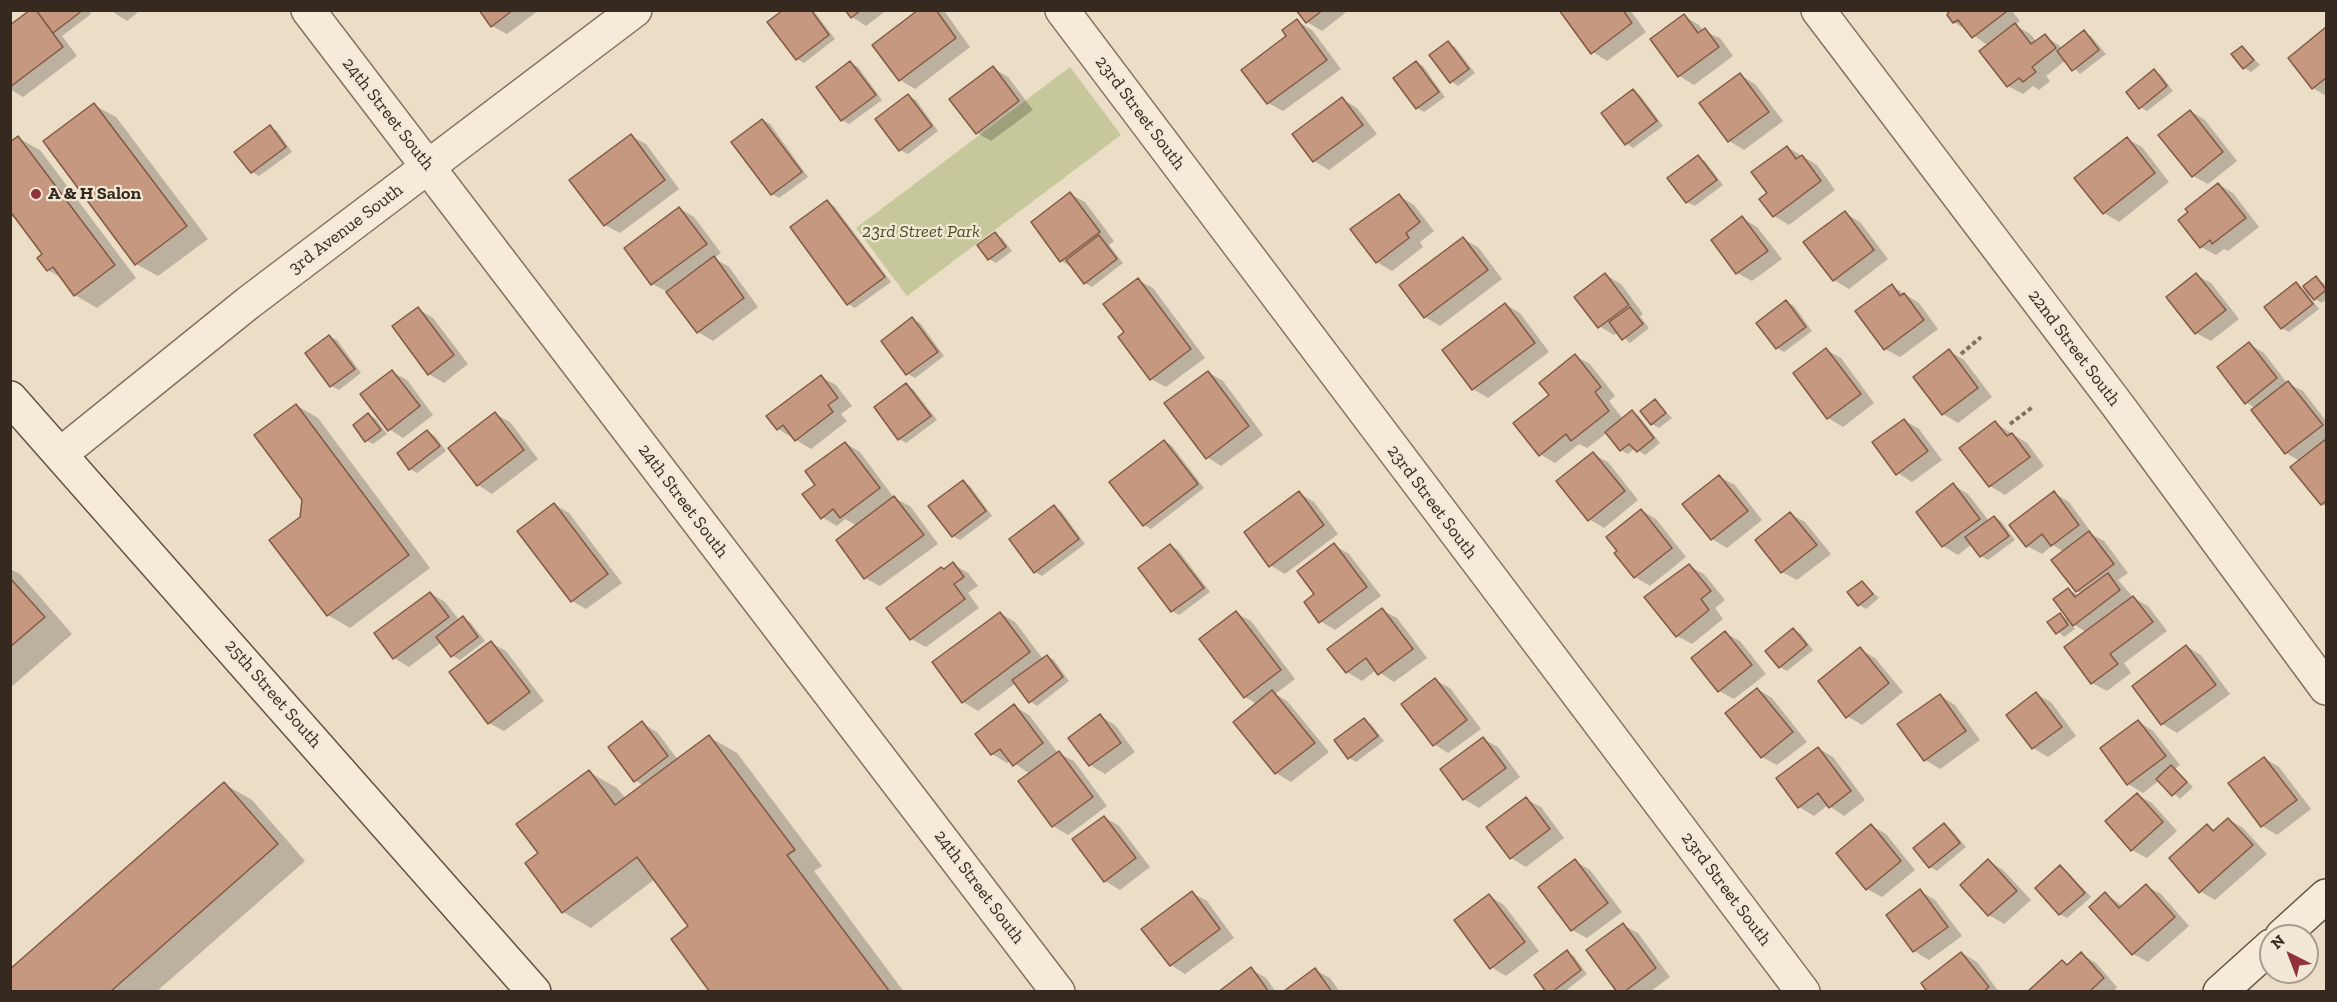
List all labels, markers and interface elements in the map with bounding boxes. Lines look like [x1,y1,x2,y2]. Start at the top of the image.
street label: 23rd Street South [1090,52,1190,174]
street label: 24th Street South [337,53,439,175]
street label: 3rd Avenue South [285,179,407,279]
place label: A & H Salon [48,183,141,205]
marker: A & H Salon [29,187,43,201]
park label: 23rd Street Park [862,221,980,243]
street label: 22nd Street South [2023,286,2125,410]
street label: 24th Street South [633,440,733,562]
street label: 23rd Street South [1382,441,1482,563]
street label: 25th Street South [220,635,326,753]
street label: 24th Street South [929,826,1029,948]
street label: 23rd Street South [1676,828,1776,950]
north arrow [2259,924,2319,984]
text: N [2267,931,2289,953]

